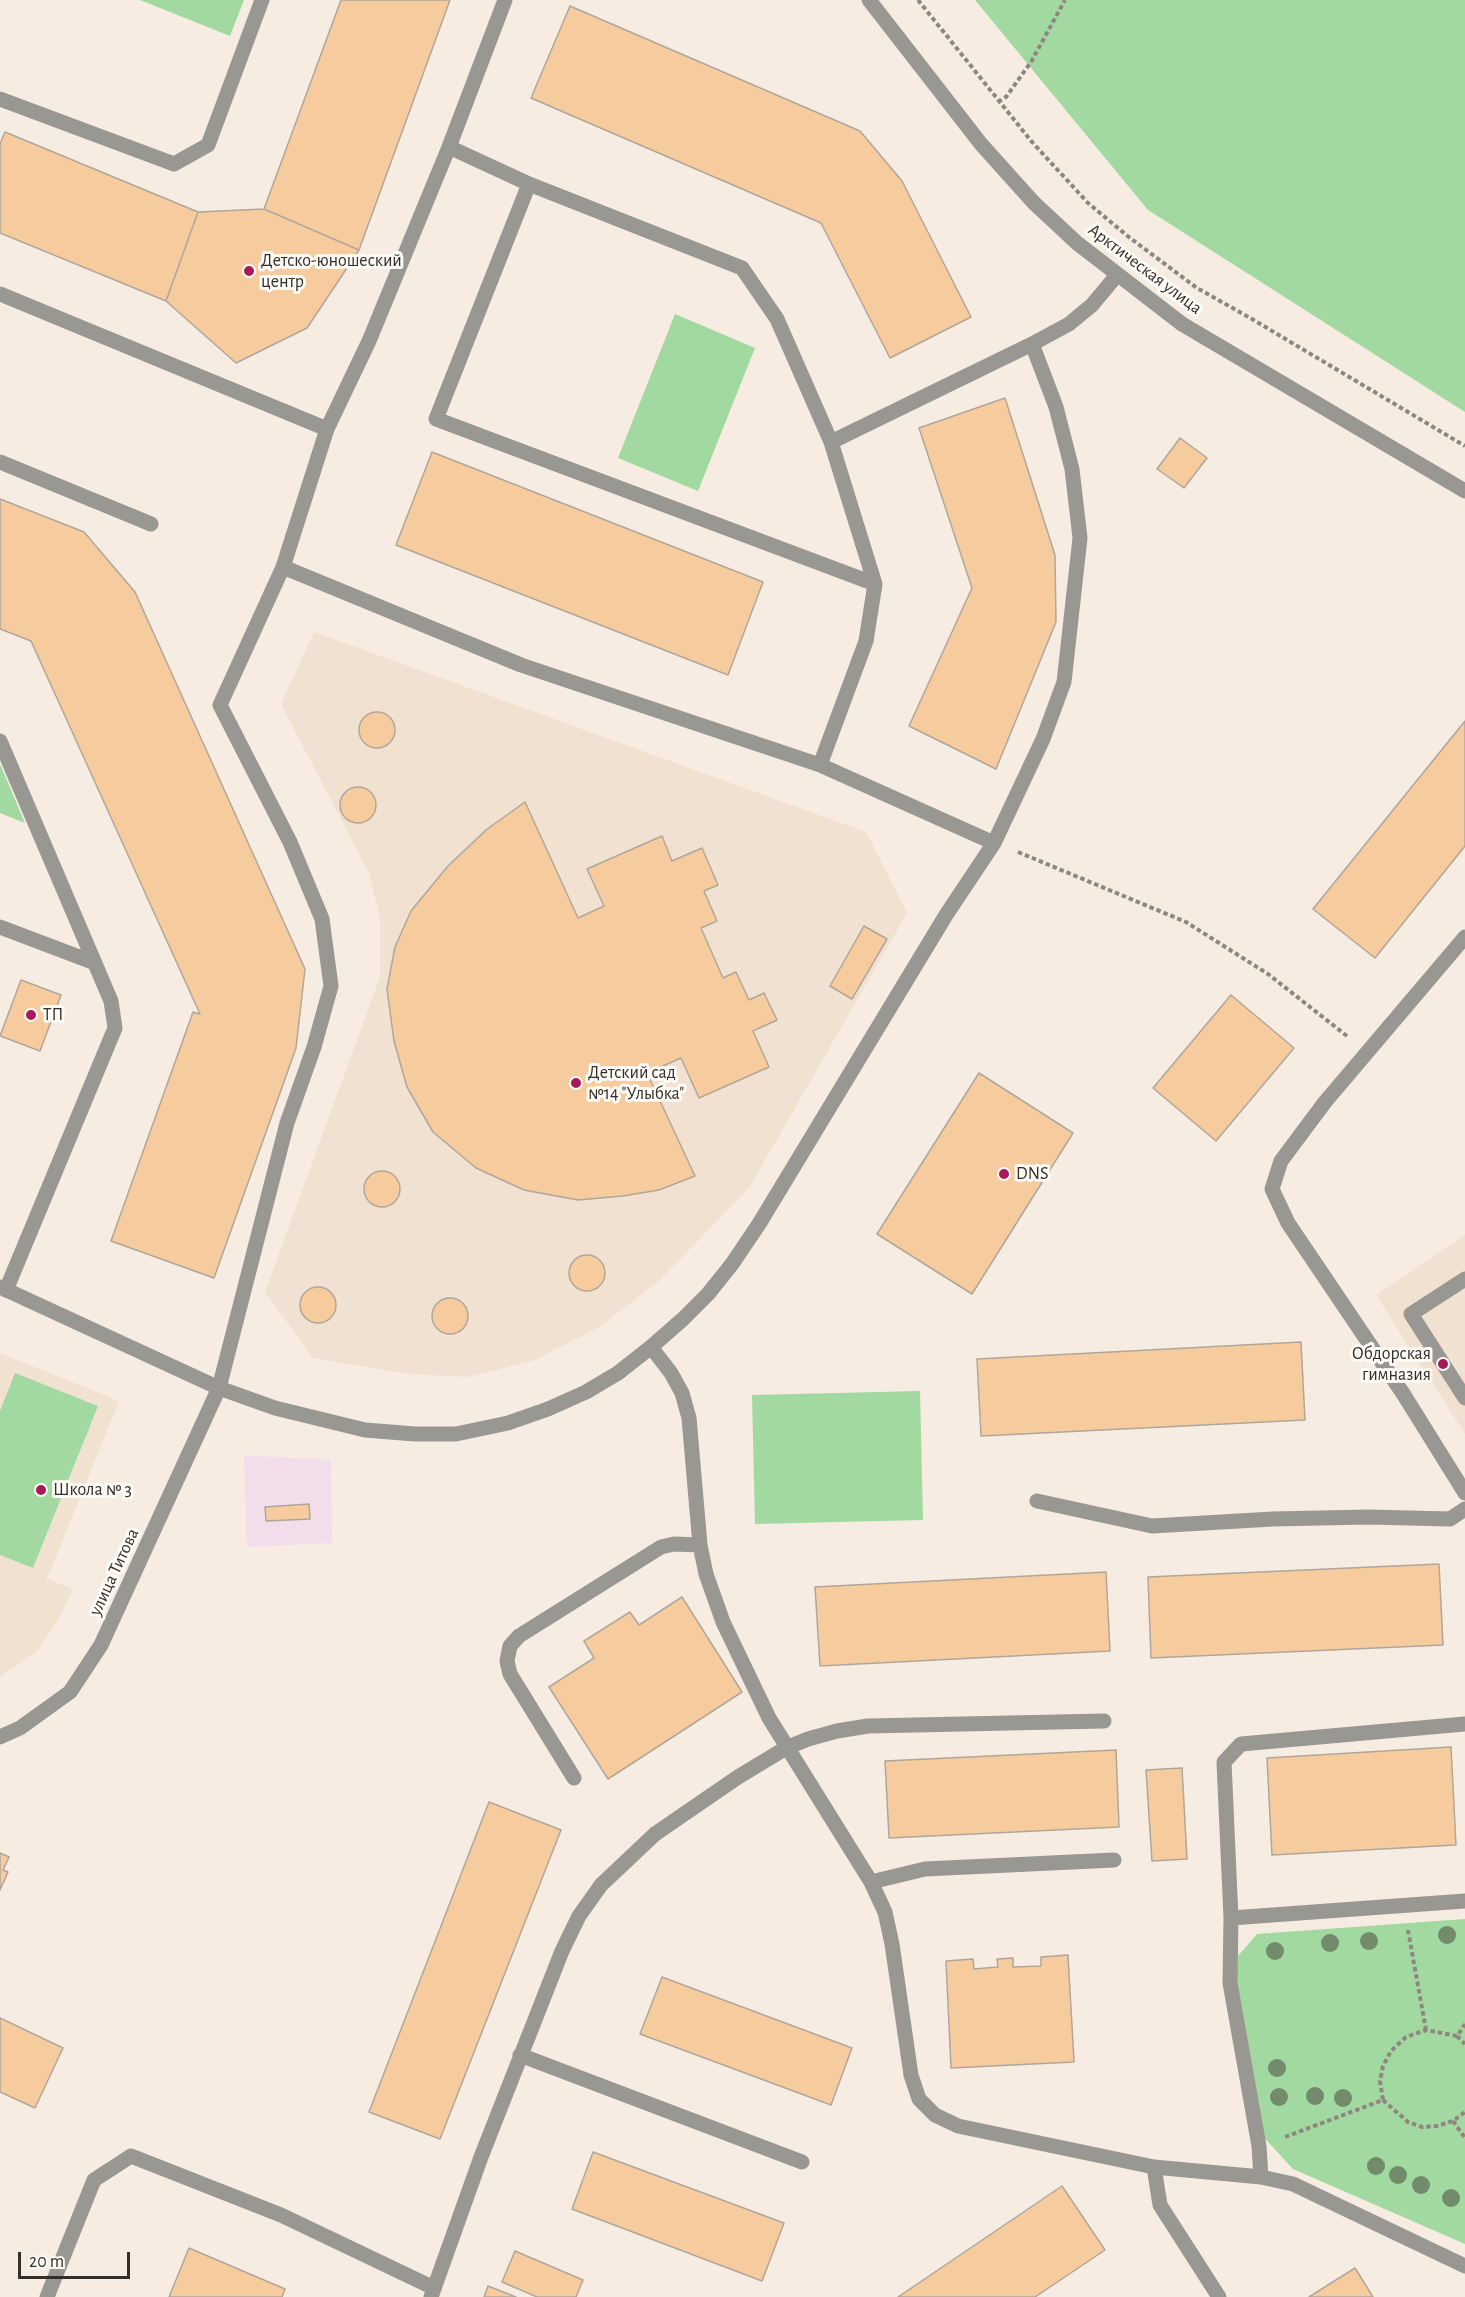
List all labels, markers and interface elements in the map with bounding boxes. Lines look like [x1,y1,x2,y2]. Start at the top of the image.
street label: Арктическая улица [1084,219,1206,319]
place label: Детско-юношеский центр [261,250,402,292]
marker: Детско-юношеский центр [242,264,256,278]
place label: ТП [43,1004,63,1026]
marker: ТП [24,1008,38,1022]
place label: Детский сад №14 "Улыбка" [588,1062,684,1104]
marker: Детский сад №14 "Улыбка" [569,1076,583,1090]
place label: DNS [1016,1163,1048,1185]
marker: DNS [997,1167,1011,1181]
place label: Обдорская гимназия [1352,1343,1431,1386]
marker: Обдорская гимназия [1436,1357,1450,1371]
place label: Школа № 3 [53,1479,132,1501]
marker: Школа № 3 [34,1483,48,1497]
street label: улица Титова [84,1525,144,1619]
scale bar [21,2240,134,2278]
text: 20 m [29,2253,64,2271]

